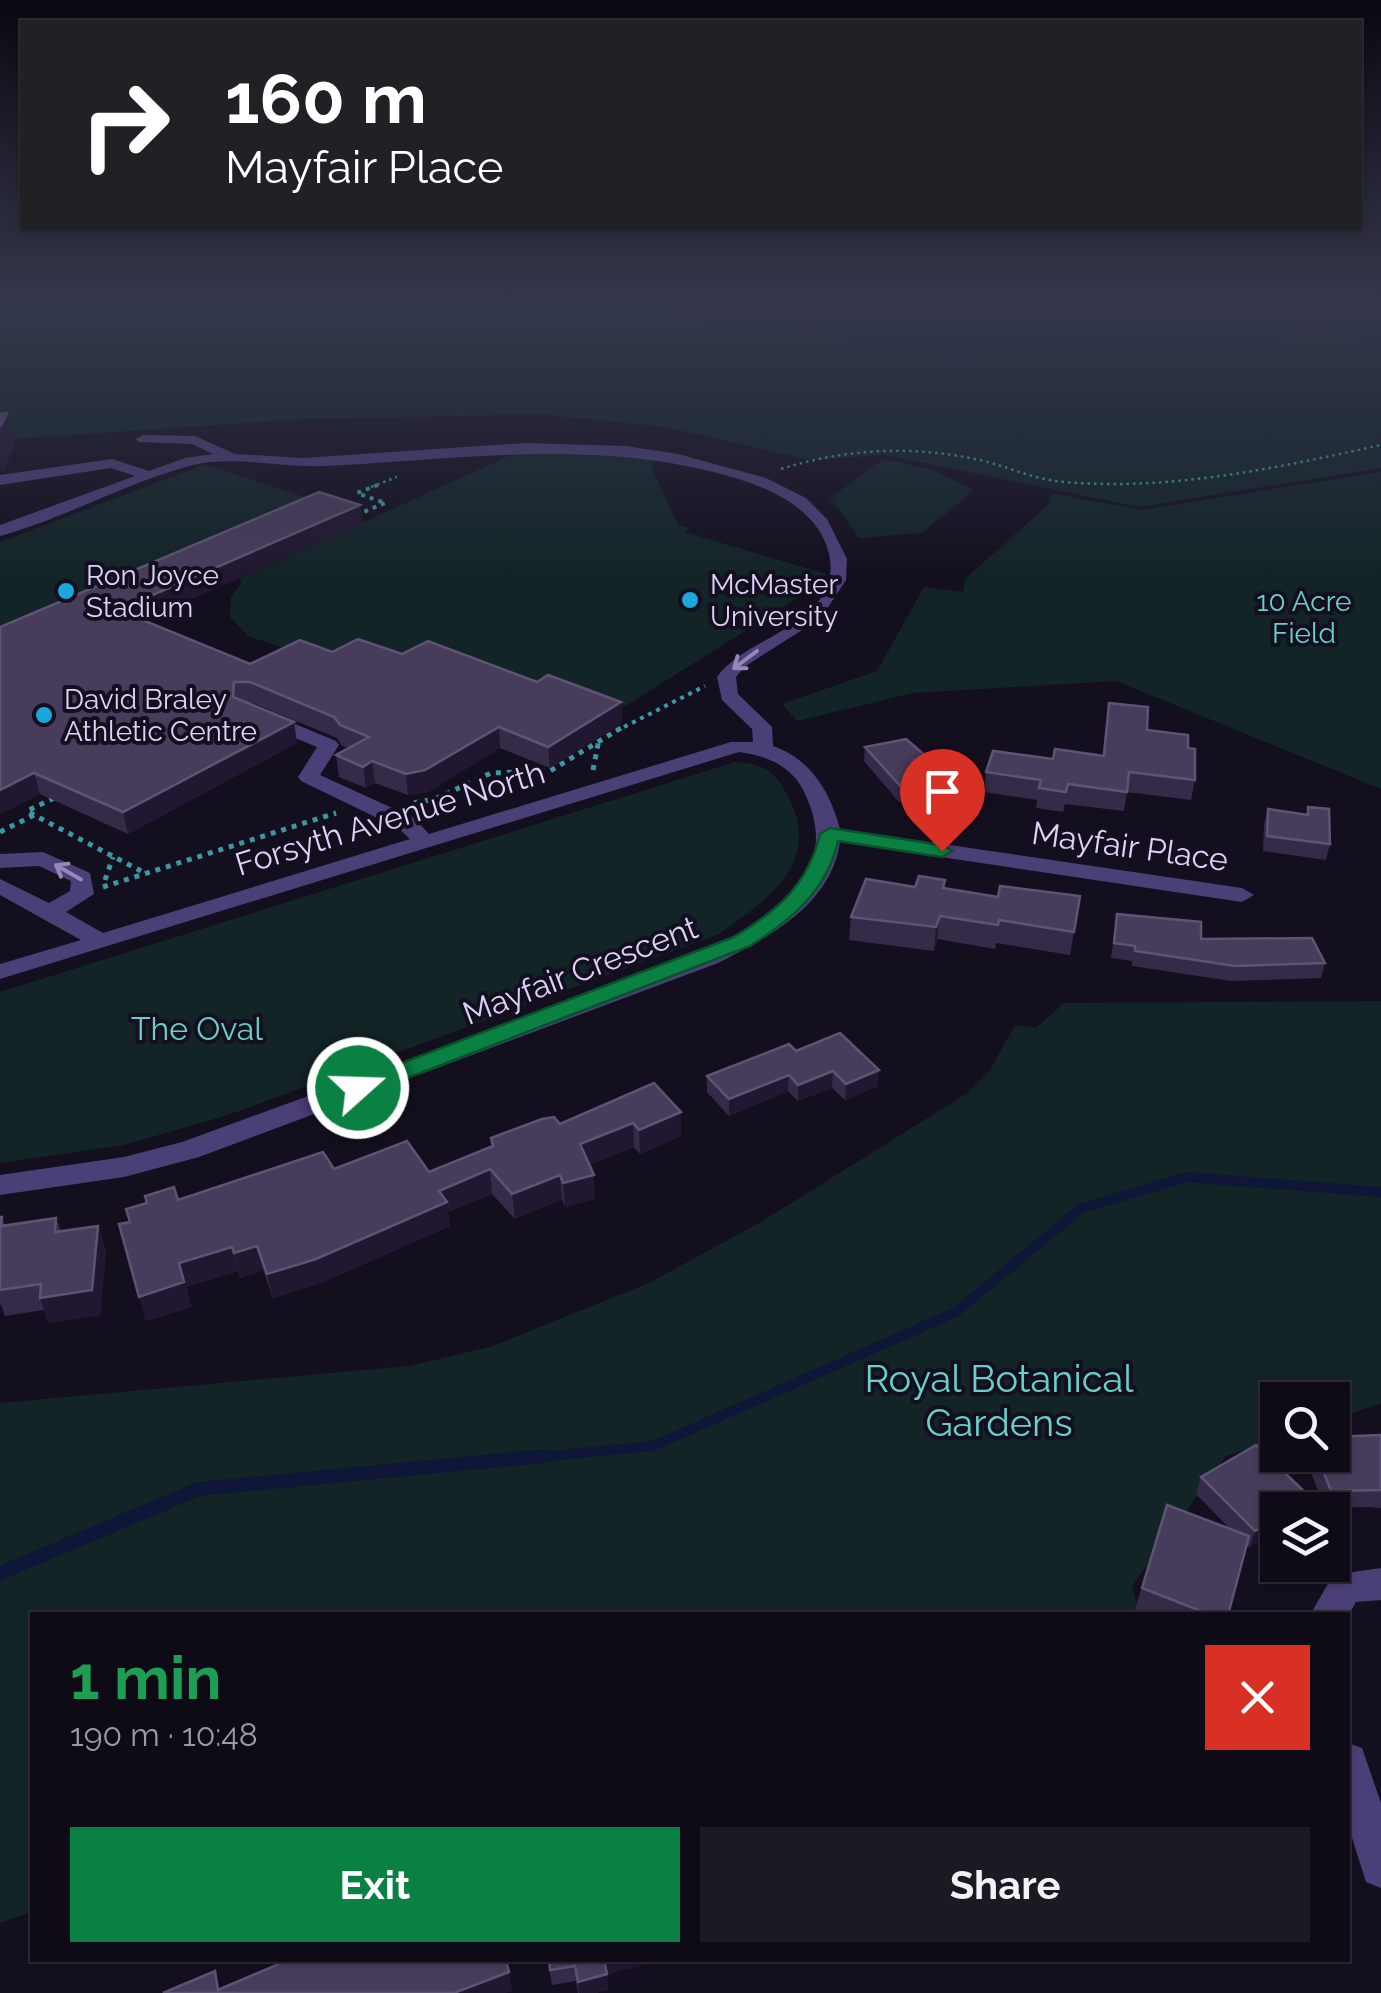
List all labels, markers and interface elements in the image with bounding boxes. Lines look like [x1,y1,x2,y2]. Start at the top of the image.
text: 160 m [225,57,427,139]
icon: right [60,60,190,190]
text: Mayfair Place [225,141,503,194]
place label: Ron Joyce Stadium [86,559,219,624]
place label: McMaster University [710,568,838,633]
marker: Ron Joyce Stadium [55,580,77,602]
park label: 10 Acre Field [1256,585,1352,650]
marker: McMaster University [679,589,701,611]
one-way arrow [732,650,759,671]
place label: David Braley Athletic Centre [64,683,257,748]
marker: David Braley Athletic Centre [33,704,55,726]
pin [900,749,985,852]
street label: Forsyth Avenue North [231,753,549,883]
icon: arrive [915,764,970,819]
street label: Mayfair Place [1029,814,1231,878]
one-way arrow [54,861,83,881]
street label: Mayfair Crescent [458,908,703,1032]
park label: The Oval [131,1010,263,1047]
position arrow [306,1036,410,1140]
park label: Royal Botanical Gardens [864,1356,1134,1445]
map controls [1260,1382,1350,1582]
button: search [1260,1382,1350,1472]
button: layers [1260,1492,1350,1582]
text: 1 min [70,1643,221,1713]
button: close [1205,1645,1310,1750]
text: 190 m · 10:48 [70,1716,258,1753]
button: Exit [70,1827,680,1942]
button: Share [700,1827,1310,1942]

